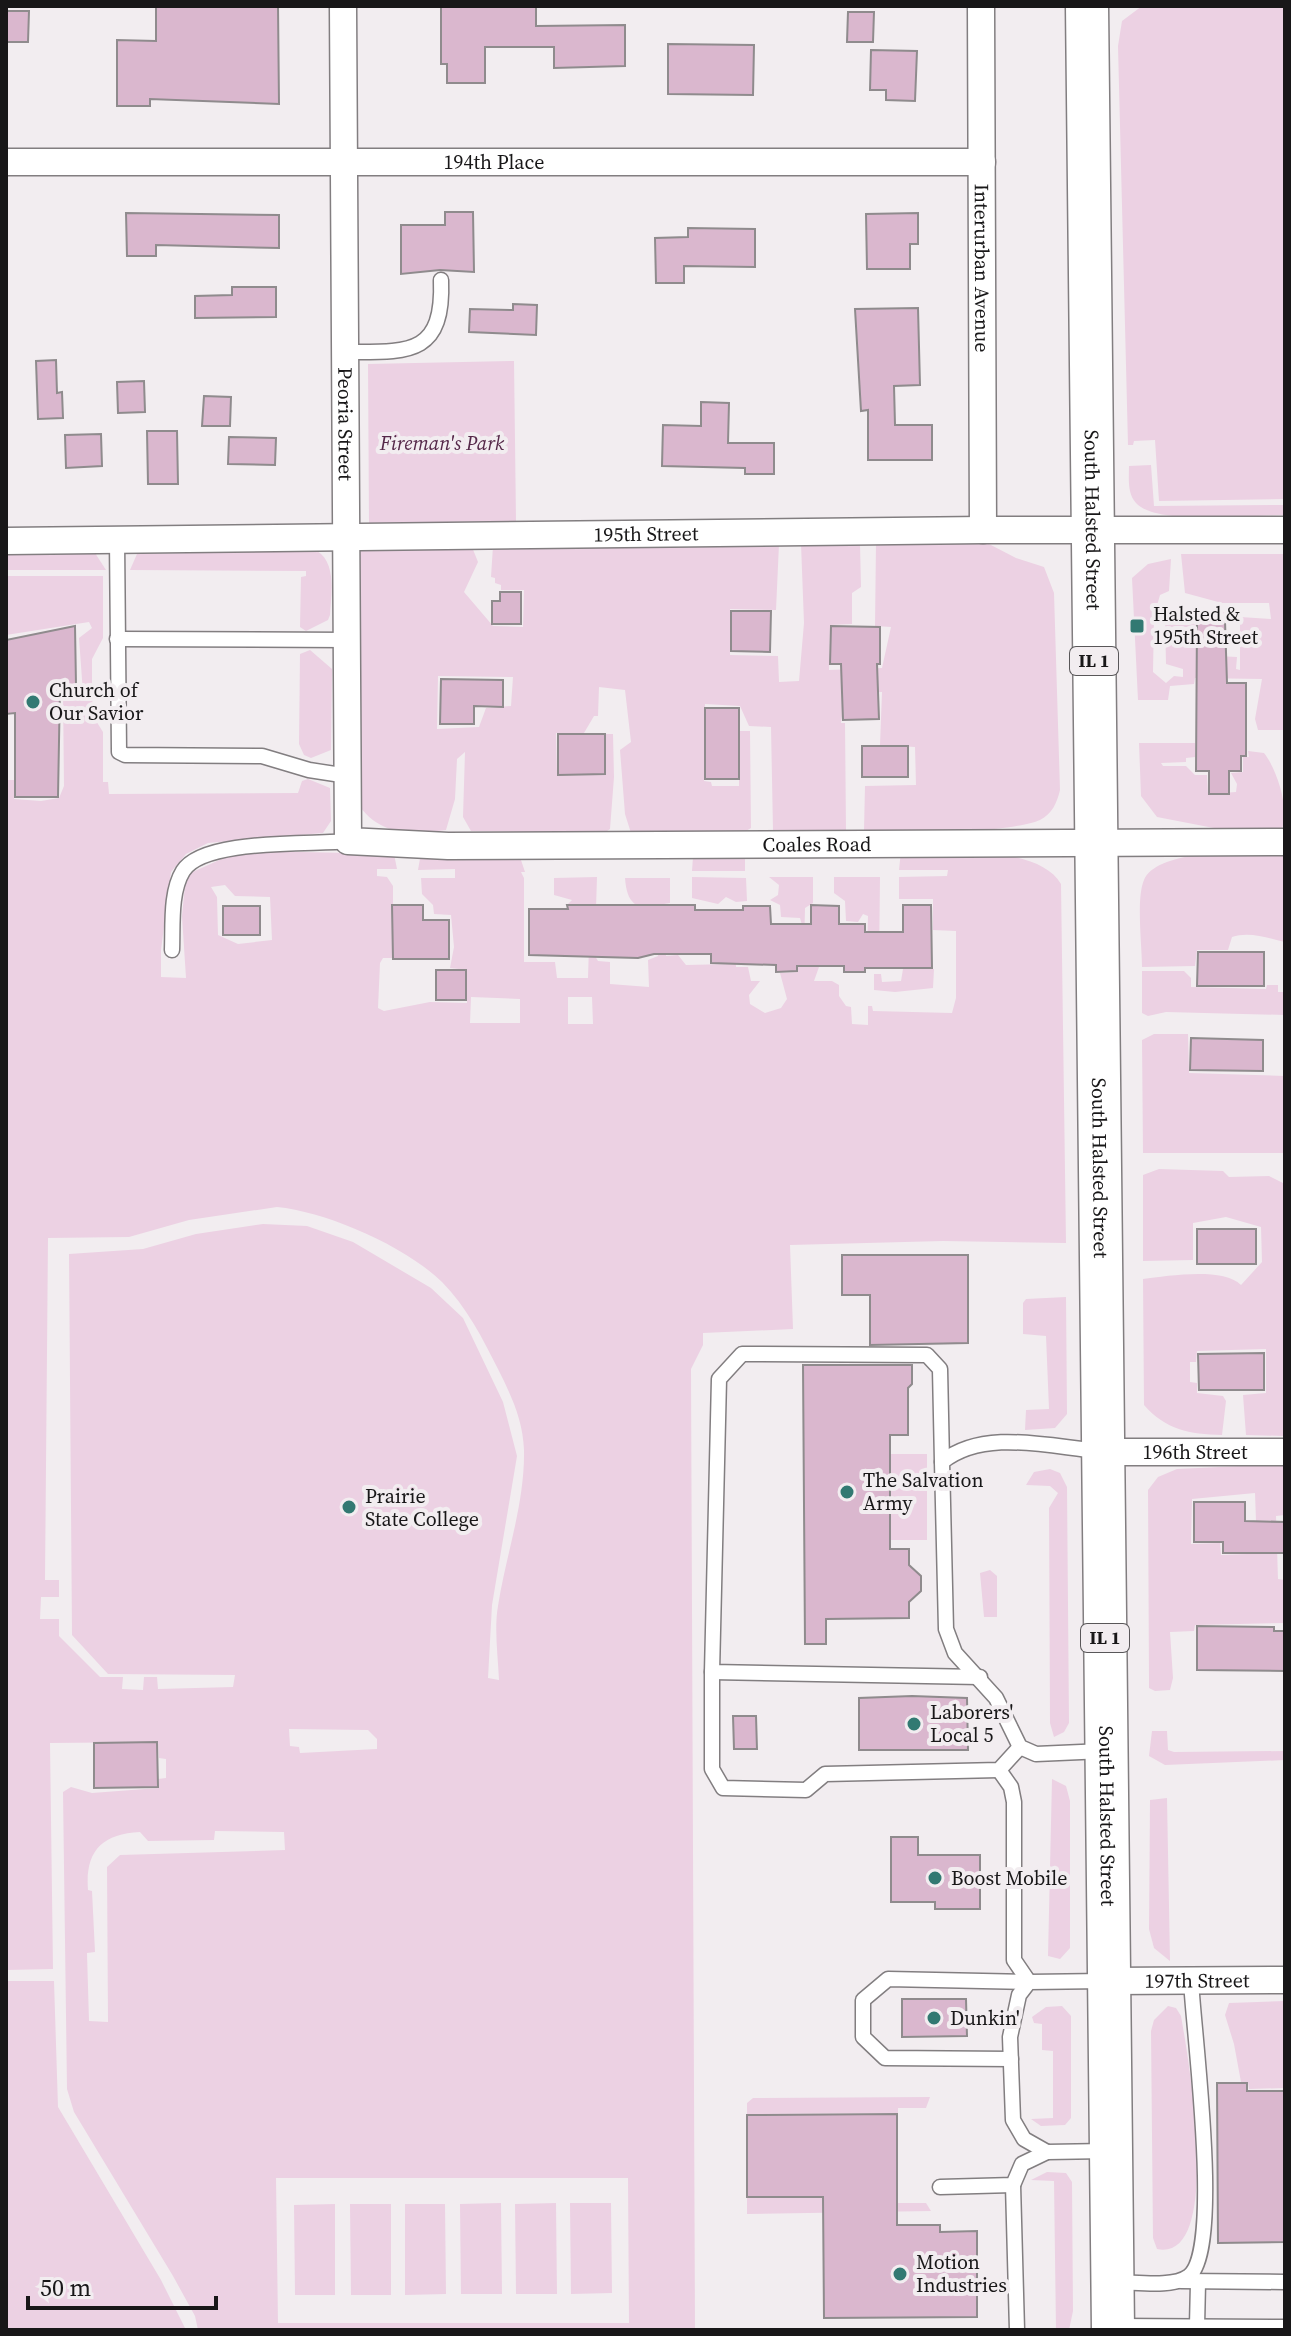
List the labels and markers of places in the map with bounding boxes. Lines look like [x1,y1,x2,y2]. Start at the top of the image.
place label: Halsted & 195th Street [1153,600,1258,651]
marker: Halsted & 195th Street [1128,617,1146,635]
place label: Church of Our Savior [49,676,144,727]
marker: Church of Our Savior [24,693,42,711]
place label: The Salvation Army [863,1466,984,1517]
place label: Prairie State College [365,1482,479,1533]
marker: The Salvation Army [838,1483,856,1501]
marker: Prairie State College [340,1498,358,1516]
place label: Laborers' Local 5 [930,1698,1013,1749]
marker: Laborers' Local 5 [905,1715,923,1733]
place label: Boost Mobile [951,1864,1067,1892]
marker: Boost Mobile [926,1869,944,1887]
place label: Dunkin' [950,2004,1020,2032]
marker: Dunkin' [925,2009,943,2027]
place label: Motion Industries [916,2248,1007,2299]
marker: Motion Industries [891,2265,909,2283]

